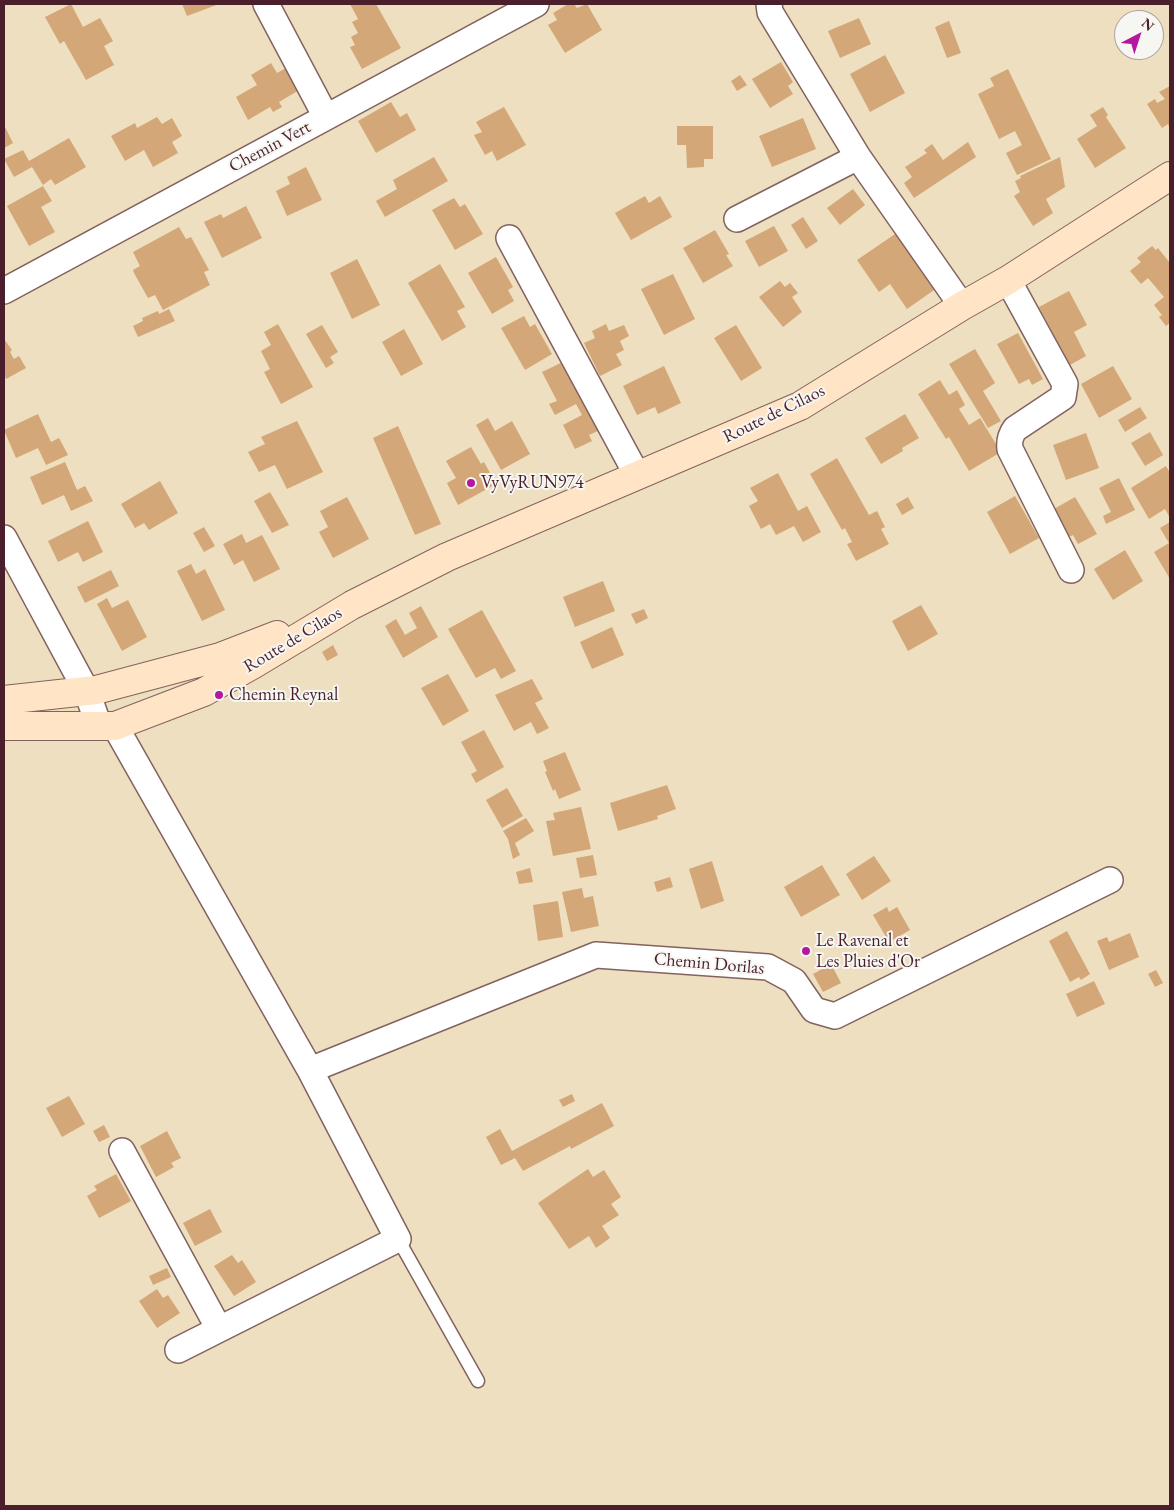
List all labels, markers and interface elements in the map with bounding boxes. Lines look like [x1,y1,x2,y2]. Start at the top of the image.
north arrow [1114,10,1164,60]
text: N [1138,14,1158,35]
street label: Chemin Vert [225,116,315,178]
street label: Route de Cilaos [720,380,828,448]
place label: VyVyRUN974 [481,472,584,494]
marker: VyVyRUN974 [465,477,477,489]
street label: Route de Cilaos [240,602,346,678]
place label: Chemin Reynal [229,684,338,706]
marker: Chemin Reynal [213,689,225,701]
place label: Le Ravenal et Les Pluies d'Or [816,930,920,972]
marker: Le Ravenal et Les Pluies d'Or [800,945,812,957]
street label: Chemin Dorilas [653,948,765,980]

